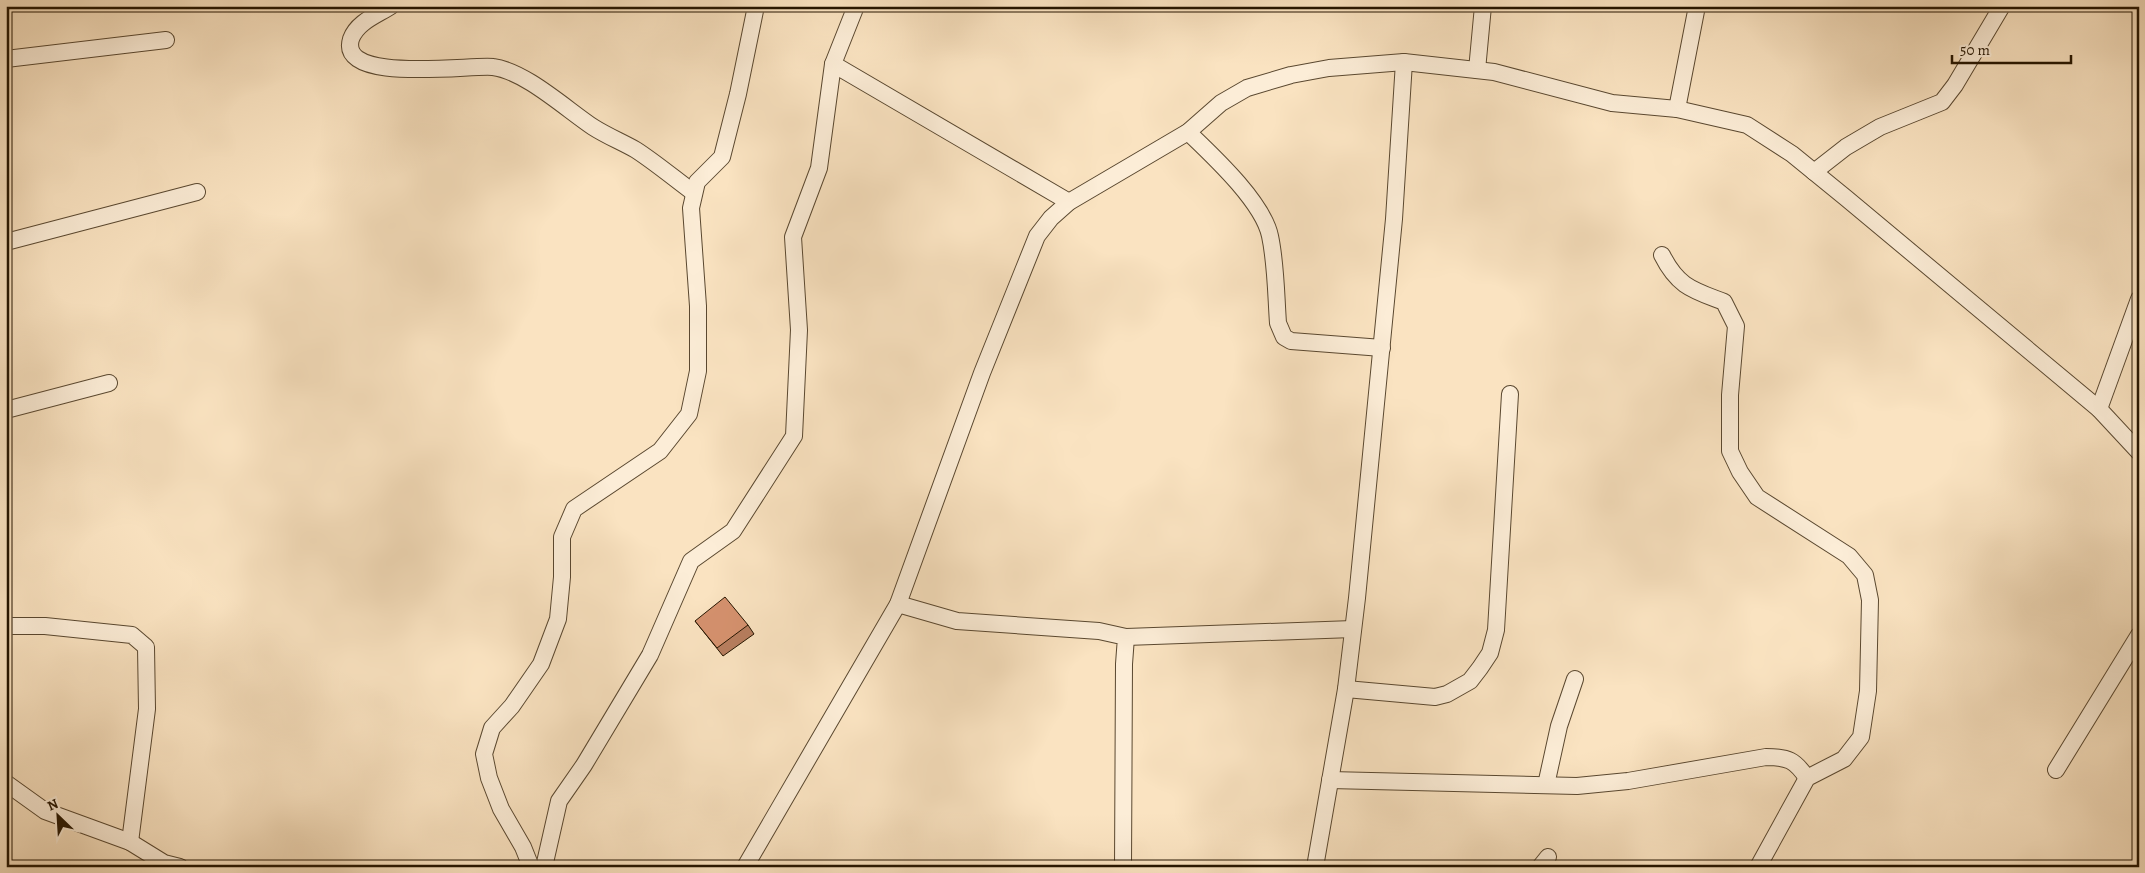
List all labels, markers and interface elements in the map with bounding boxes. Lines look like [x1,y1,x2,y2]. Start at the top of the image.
scale bar [1952,32,2071,64]
text: 50 m [1960,40,1990,60]
north arrow [32,790,82,840]
text: N [44,794,61,815]

